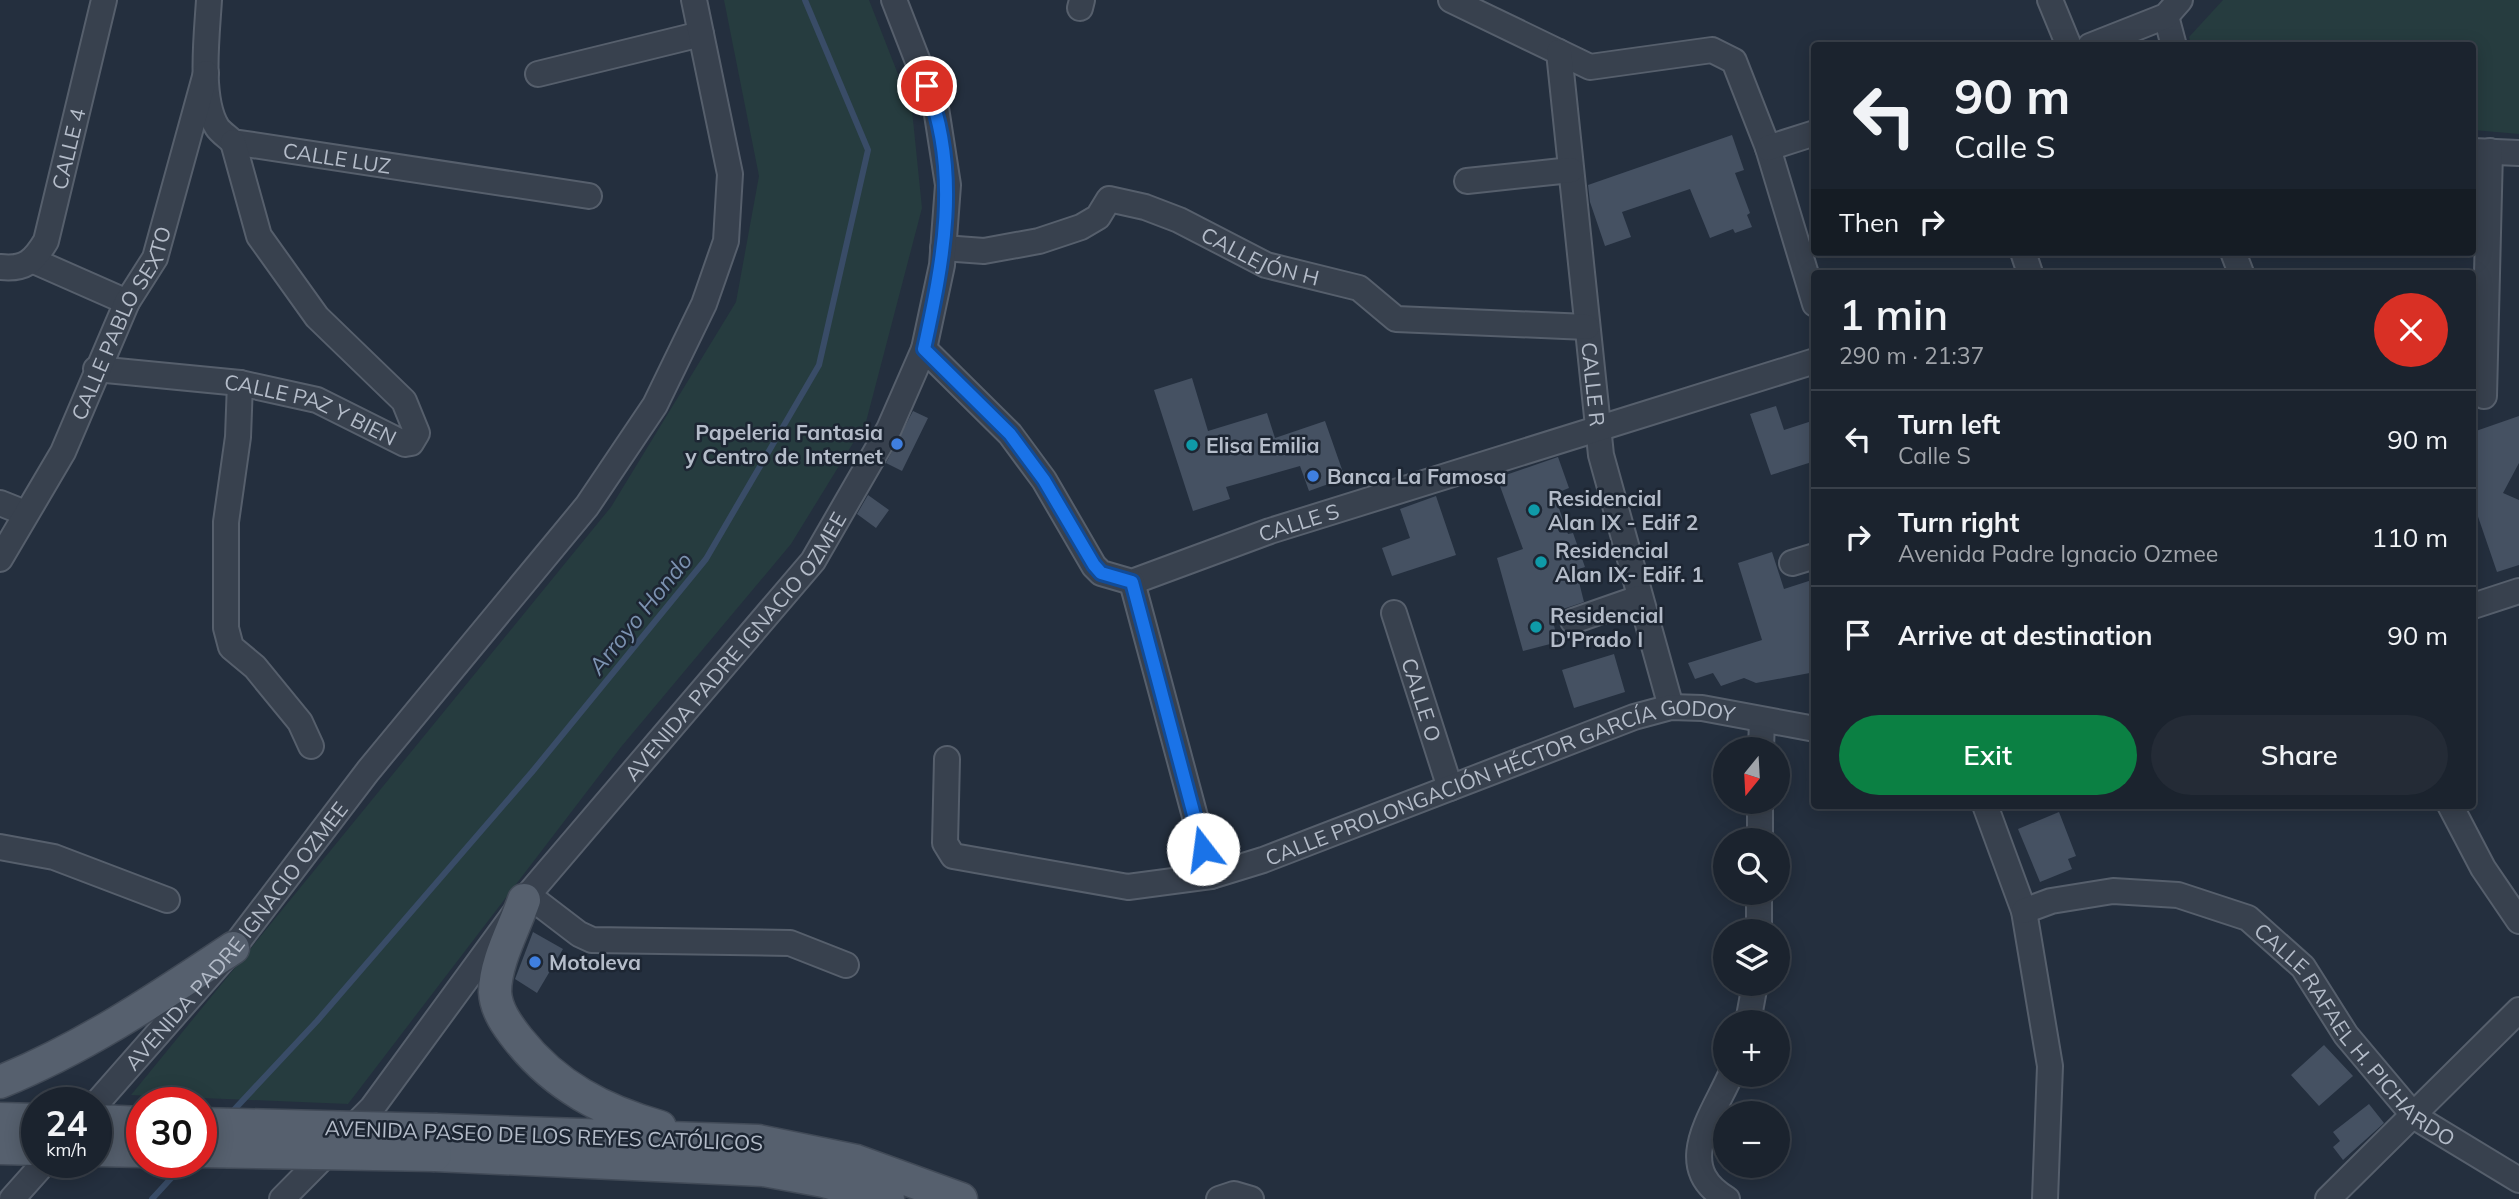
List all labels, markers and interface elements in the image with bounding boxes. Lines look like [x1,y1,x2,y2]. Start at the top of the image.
pin [897,56,957,116]
text: 90 m [1954,65,2070,126]
icon: arrive [908,67,946,105]
icon: left [1839,70,1930,161]
street label: CALLE 4 [46,105,91,192]
text: Calle S [1954,126,2056,166]
street label: CALLE LUZ [281,137,393,179]
icon: right [1913,203,1951,241]
text: Then [1839,206,1899,239]
street label: CALLEJÓN H [1197,221,1322,291]
street label: CALLE PABLO SEXTO [65,223,176,424]
text: 1 min [1839,288,1948,341]
button: close [2374,293,2448,367]
street label: CALLE R [1576,341,1611,428]
text: 290 m · 21:37 [1839,341,1984,370]
street label: CALLE PAZ Y BIEN [223,369,401,451]
text: Turn left [1898,408,2000,441]
place label: Papeleria Fantasia y Centro de Internet [684,419,883,469]
icon: left [1839,420,1877,458]
text: 90 m [2387,423,2448,456]
place label: Elisa Emilia [1206,432,1320,458]
marker: Papeleria Fantasia y Centro de Internet [889,436,905,452]
marker: Elisa Emilia [1184,437,1200,453]
text: Calle S [1898,441,1971,470]
place label: Banca La Famosa [1327,463,1506,489]
marker: Banca La Famosa [1305,468,1321,484]
place label: Residencial Alan IX - Edif 2 [1548,485,1698,535]
street label: CALLE S [1255,497,1342,547]
marker: Residencial Alan IX - Edif 2 [1526,502,1542,518]
text: Turn right [1898,506,2019,539]
street label: AVENIDA PADRE IGNACIO OZMEE [618,507,851,786]
icon: right [1839,518,1877,556]
text: 110 m [2372,521,2448,554]
place label: Residencial Alan IX- Edif. 1 [1555,537,1704,587]
text: Avenida Padre Ignacio Ozmee [1898,539,2218,568]
water label: Arroyo Hondo [581,546,698,681]
marker: Residencial Alan IX- Edif. 1 [1533,554,1549,570]
place label: Residencial D'Prado I [1550,602,1664,652]
icon: arrive [1839,616,1877,654]
marker: Residencial D'Prado I [1528,619,1544,635]
text: Arrive at destination [1898,619,2153,652]
text: 90 m [2387,619,2448,652]
street label: CALLE O [1396,655,1447,745]
street label: CALLE PROLONGACIÓN HÉCTOR GARCÍA GODOY [1262,693,1737,871]
button: Exit [1839,715,2137,795]
button: Share [2151,715,2448,795]
north arrow [1713,737,1790,814]
map controls [1713,737,1790,1178]
street label: AVENIDA PADRE IGNACIO OZMEE [119,796,353,1075]
position arrow [1166,812,1240,886]
button: search [1713,828,1790,905]
street label: CALLE RAFAEL H. PICHARDO [2249,917,2460,1151]
button: layers [1713,919,1790,996]
place label: Motoleva [549,949,641,975]
marker: Motoleva [527,954,543,970]
button: + [1713,1010,1790,1087]
speed limit sign: 30 [126,1087,217,1178]
text: 24 [45,1101,88,1145]
button: − [1713,1101,1790,1178]
street label: AVENIDA PASEO DE LOS REYES CATÓLICOS [324,1114,764,1156]
text: km/h [46,1138,87,1161]

